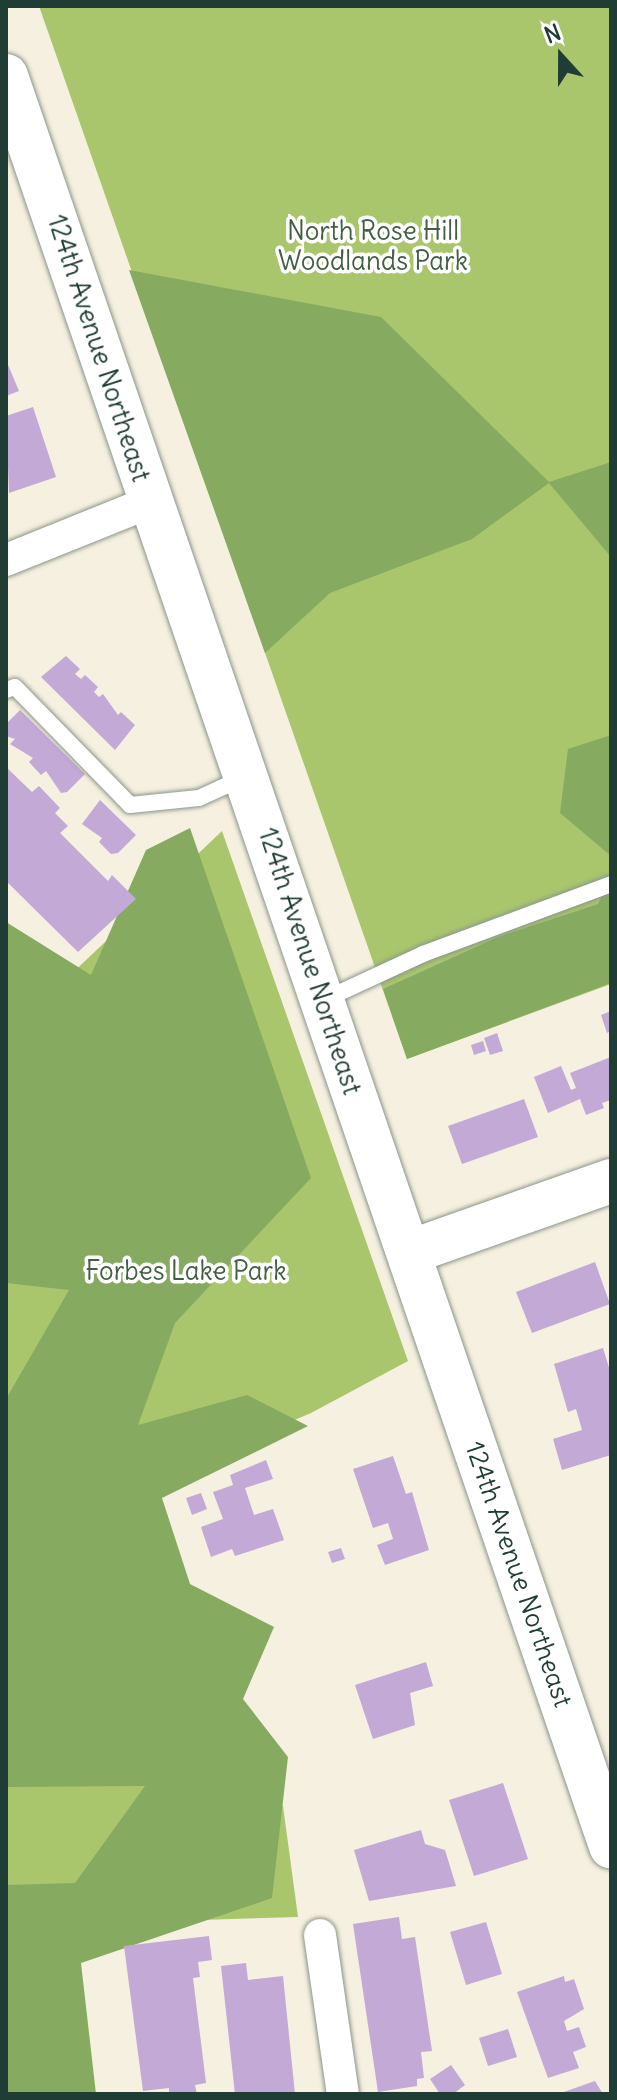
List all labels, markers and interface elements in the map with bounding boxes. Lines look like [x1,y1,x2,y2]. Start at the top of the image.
north arrow [521,16,601,96]
text: N [540,18,565,49]
street label: 124th Avenue Northeast [41,211,157,485]
park label: North Rose Hill Woodlands Park [278,215,468,276]
street label: 124th Avenue Northeast [252,824,368,1098]
park label: Forbes Lake Park [86,1255,286,1287]
street label: 124th Avenue Northeast [459,1437,579,1711]

